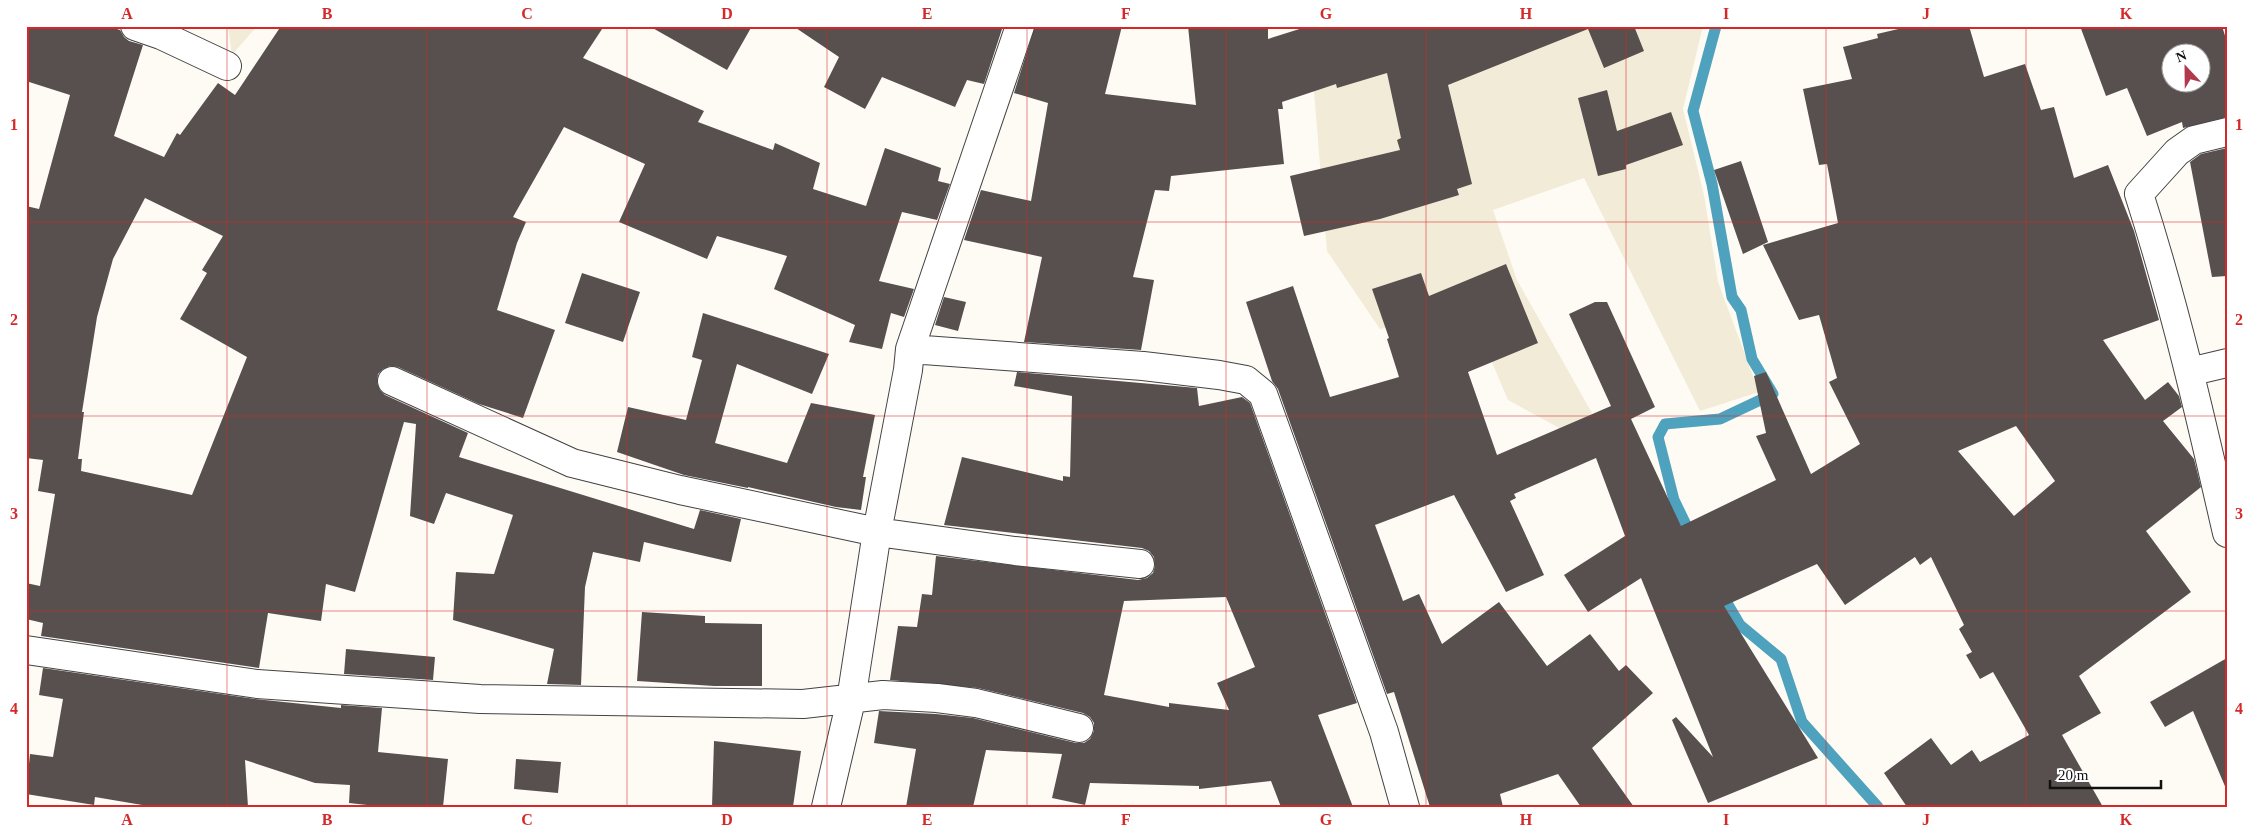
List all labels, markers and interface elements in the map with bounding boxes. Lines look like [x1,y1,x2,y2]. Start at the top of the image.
text: A [121,5,133,22]
text: B [322,5,333,22]
text: C [521,5,533,22]
text: D [721,5,733,22]
text: E [922,5,932,22]
text: F [1121,5,1131,22]
text: G [1320,5,1333,22]
text: H [1520,5,1533,22]
text: I [1723,5,1729,22]
text: J [1922,5,1930,22]
text: K [2120,5,2133,22]
north arrow [2160,42,2210,92]
text: N [2174,48,2189,65]
text: 1 [10,116,18,133]
text: 1 [2235,116,2243,133]
text: 2 [10,311,18,328]
text: 2 [2235,311,2243,328]
text: 3 [10,505,18,522]
text: 3 [2235,505,2243,522]
text: 4 [10,700,18,717]
text: 4 [2235,700,2243,717]
scale bar [2050,758,2162,790]
text: 20 m [2058,767,2089,783]
text: A [121,811,133,828]
text: B [322,811,333,828]
text: C [521,811,533,828]
text: D [721,811,733,828]
text: E [922,811,932,828]
text: F [1121,811,1131,828]
text: G [1320,811,1333,828]
text: H [1520,811,1533,828]
text: I [1723,811,1729,828]
text: J [1922,811,1930,828]
text: K [2120,811,2133,828]

